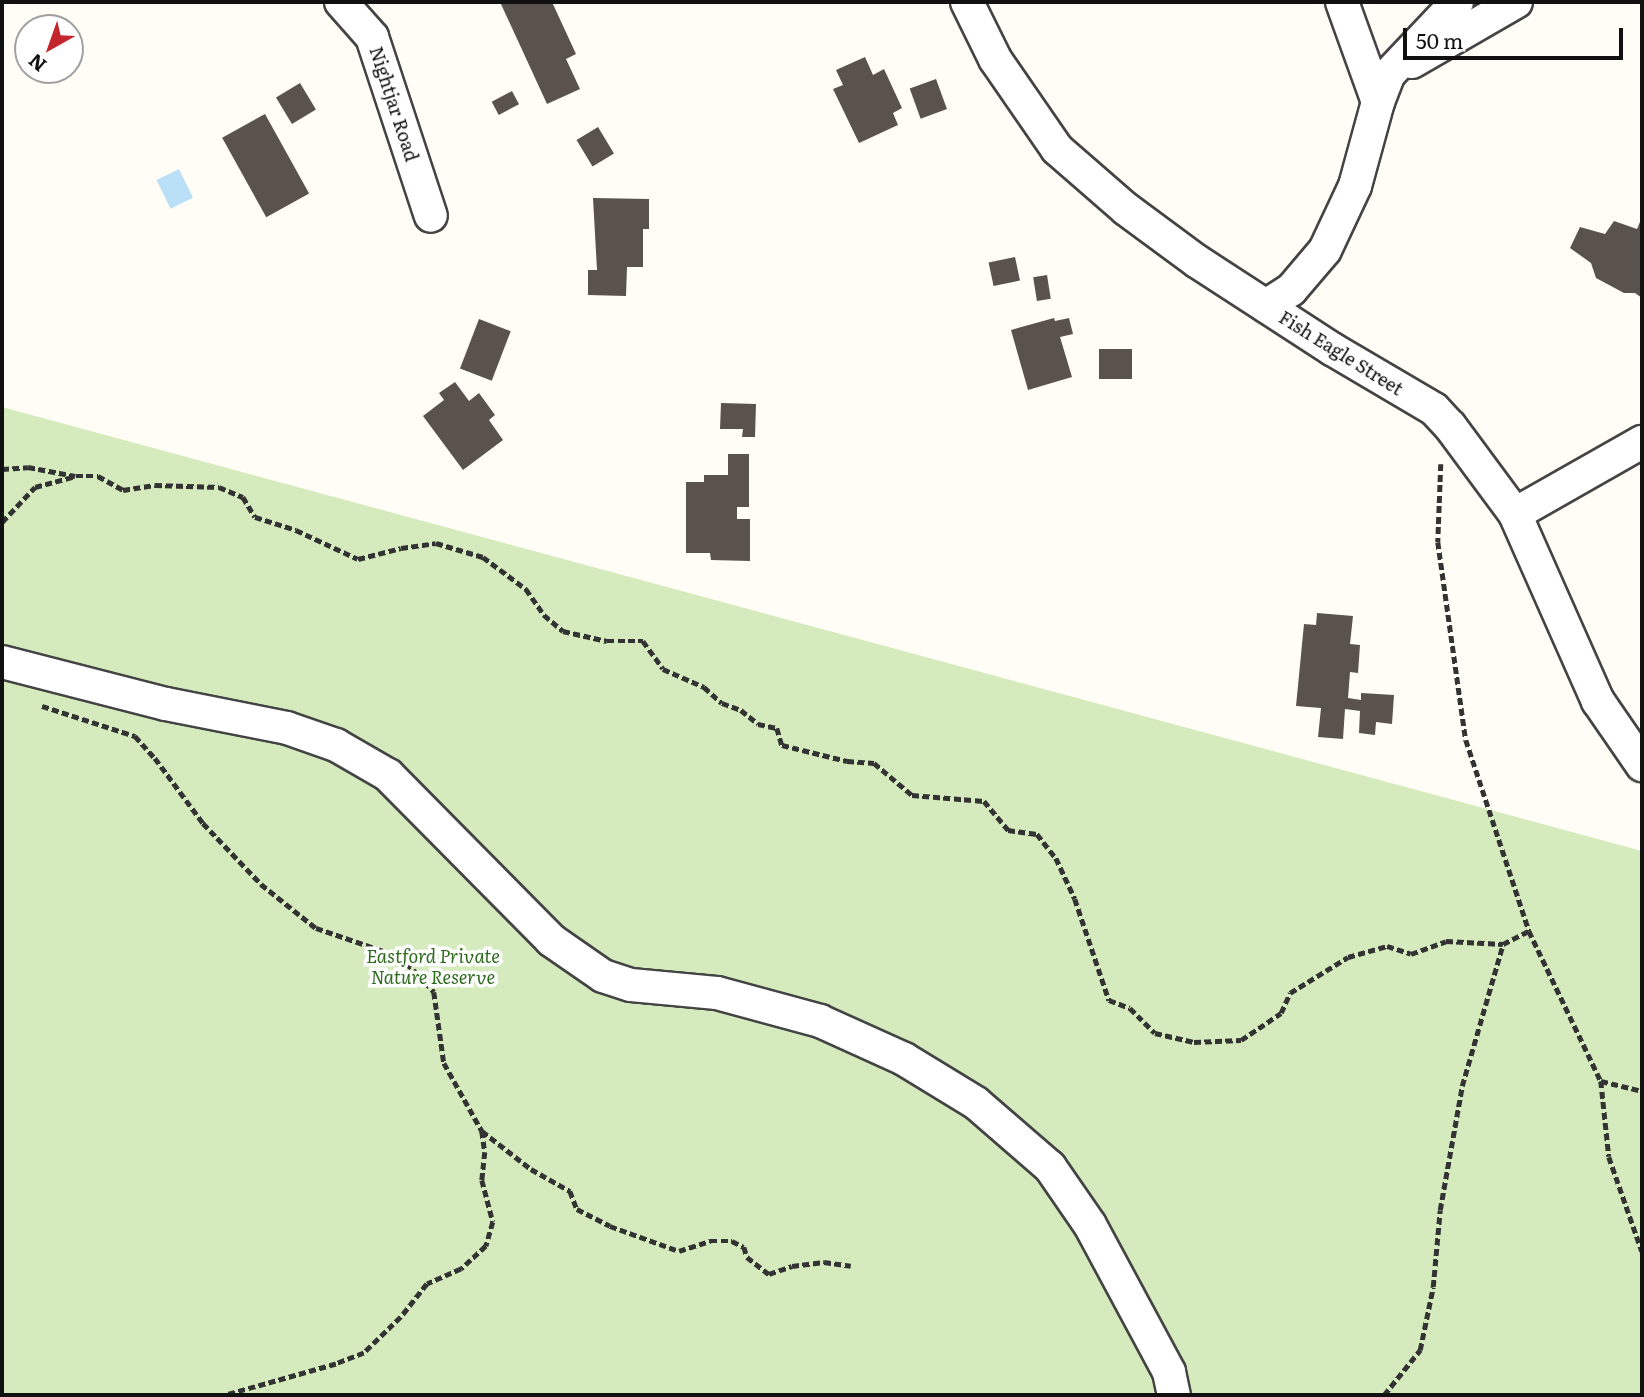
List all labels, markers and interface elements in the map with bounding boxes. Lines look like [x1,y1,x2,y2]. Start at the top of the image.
north arrow [14,14,84,84]
scale bar [1406,14,1626,58]
text: 50 m [1416,24,1463,55]
street label: Nightjar Road [365,44,423,164]
text: N [22,48,52,79]
street label: Fish Eagle Street [1275,306,1407,400]
park label: Eastford Private Nature Reserve [366,946,500,988]

